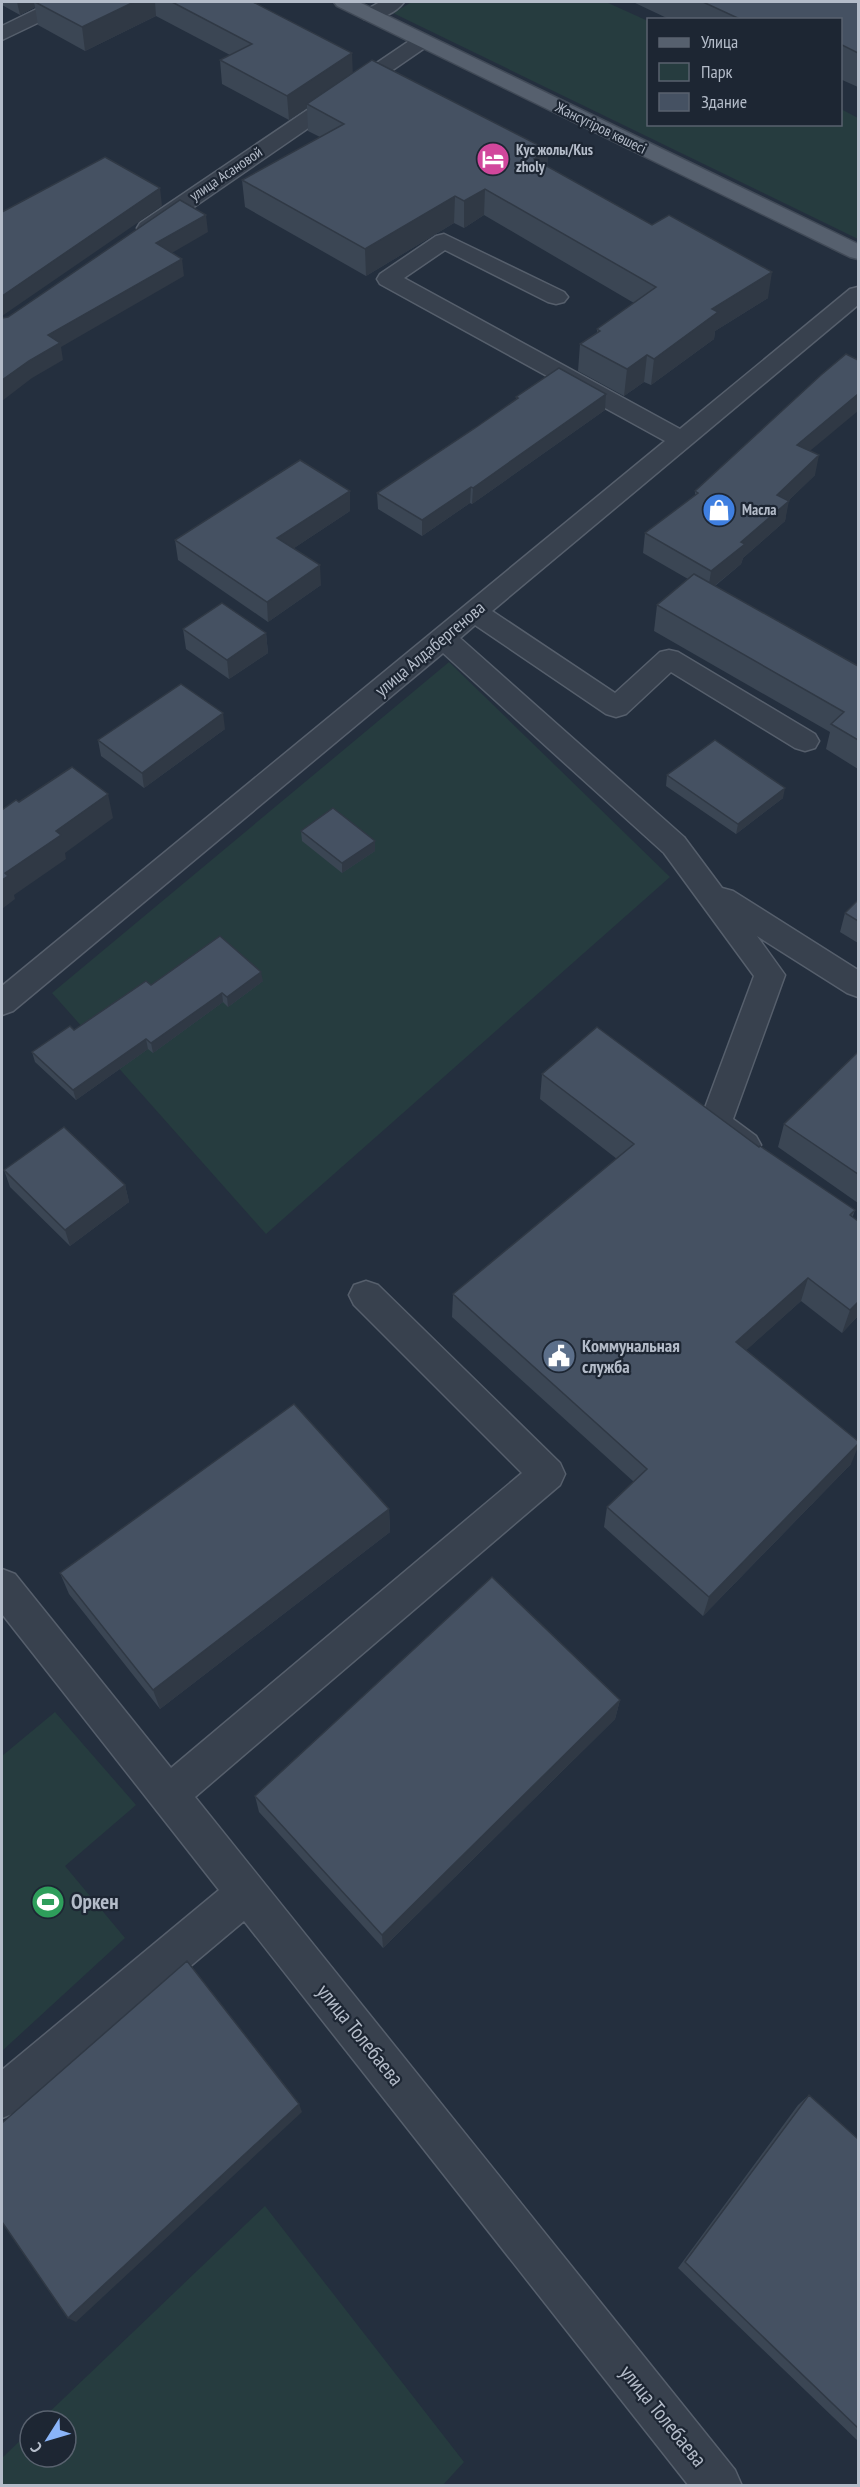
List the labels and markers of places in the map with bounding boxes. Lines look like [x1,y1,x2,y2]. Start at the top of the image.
place label: Кус жолы/Kus zholy [516,140,593,176]
hotel icon: Кус жолы/Kus zholy [475,141,511,177]
shop icon: Масла [701,492,737,528]
place label: Масла [742,500,776,519]
place label: Коммунальная служба [582,1334,680,1378]
public building icon: Коммунальная служба [541,1338,577,1374]
sports icon: Оркен [30,1884,66,1920]
place label: Оркен [71,1888,119,1915]

